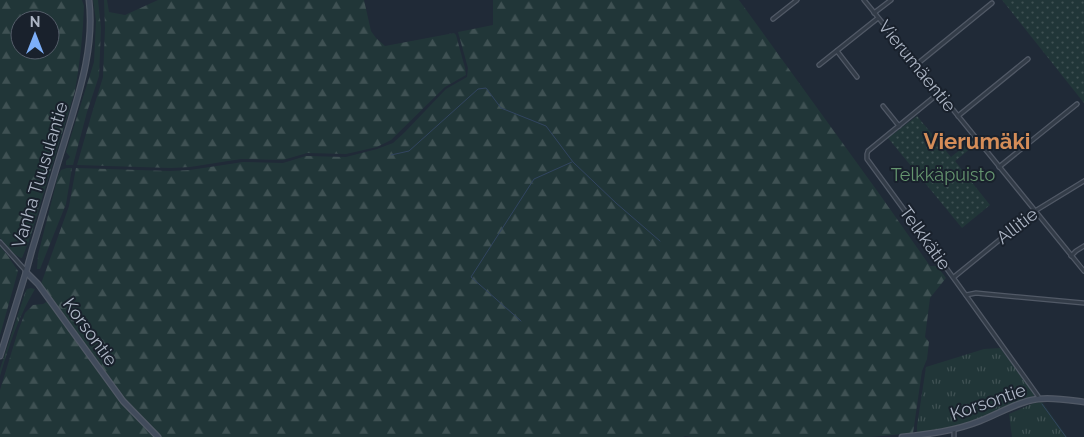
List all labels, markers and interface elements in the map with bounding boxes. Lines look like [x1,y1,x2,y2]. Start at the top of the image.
north arrow [10,10,60,60]
text: N [30,14,40,30]
street label: Vierumäentie [874,16,961,116]
street label: Vanha Tuusulantie [7,99,72,251]
district label: Vierumäki [924,128,1030,154]
park label: Telkkäpuisto [891,164,995,185]
street label: Telkkätie [895,202,956,274]
street label: Allitie [992,203,1042,248]
street label: Korsontie [59,294,122,370]
street label: Korsontie [947,379,1029,424]

